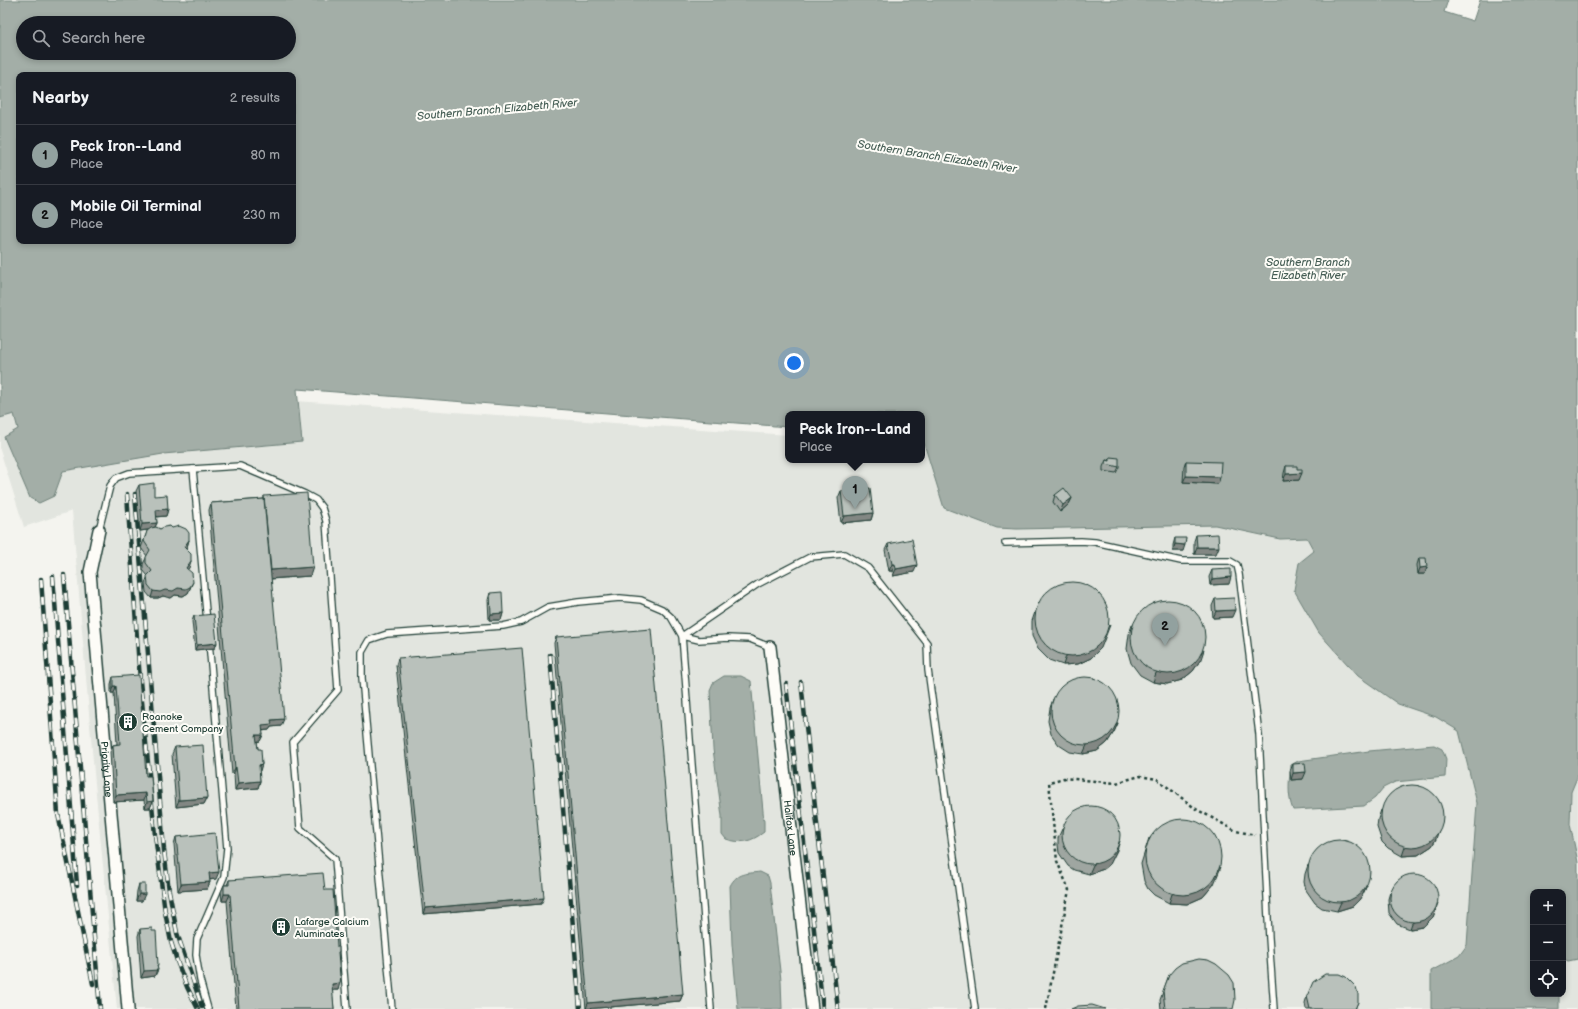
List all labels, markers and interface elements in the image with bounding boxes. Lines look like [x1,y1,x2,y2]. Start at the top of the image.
search box [16,16,296,60]
icon: search [30,27,52,49]
text: Search here [62,29,145,48]
text: Nearby [32,88,89,108]
text: 2 results [230,90,280,106]
water label: Southern Branch Elizabeth River [416,96,579,123]
text: Peck Iron--Land [70,137,182,156]
water label: Southern Branch Elizabeth River [856,137,1018,176]
text: 1 [42,147,48,163]
text: 80 m [251,147,280,163]
text: Place [70,156,103,172]
text: Mobile Oil Terminal [70,197,202,216]
text: 2 [41,207,49,223]
text: 230 m [243,207,280,223]
text: Place [70,216,103,232]
water label: Southern Branch Elizabeth River [1266,256,1350,282]
your location [784,353,804,373]
popup [785,411,925,463]
text: Peck Iron--Land [799,420,911,439]
text: Place [799,439,832,455]
pin: 1 [842,476,868,509]
pin: 2 [1152,613,1178,646]
building icon: Roanoke Cement Company [117,711,139,733]
place label: Roanoke Cement Company [142,711,224,735]
street label: Priority Lane [98,741,115,798]
street label: Halifax Lane [781,799,799,856]
map controls [1530,889,1566,997]
button: + [1530,889,1566,925]
building icon: Lafarge Calcium Aluminates [270,916,292,938]
place label: Lafarge Calcium Aluminates [295,916,369,940]
button: − [1530,925,1566,961]
button: locate [1530,961,1566,997]

